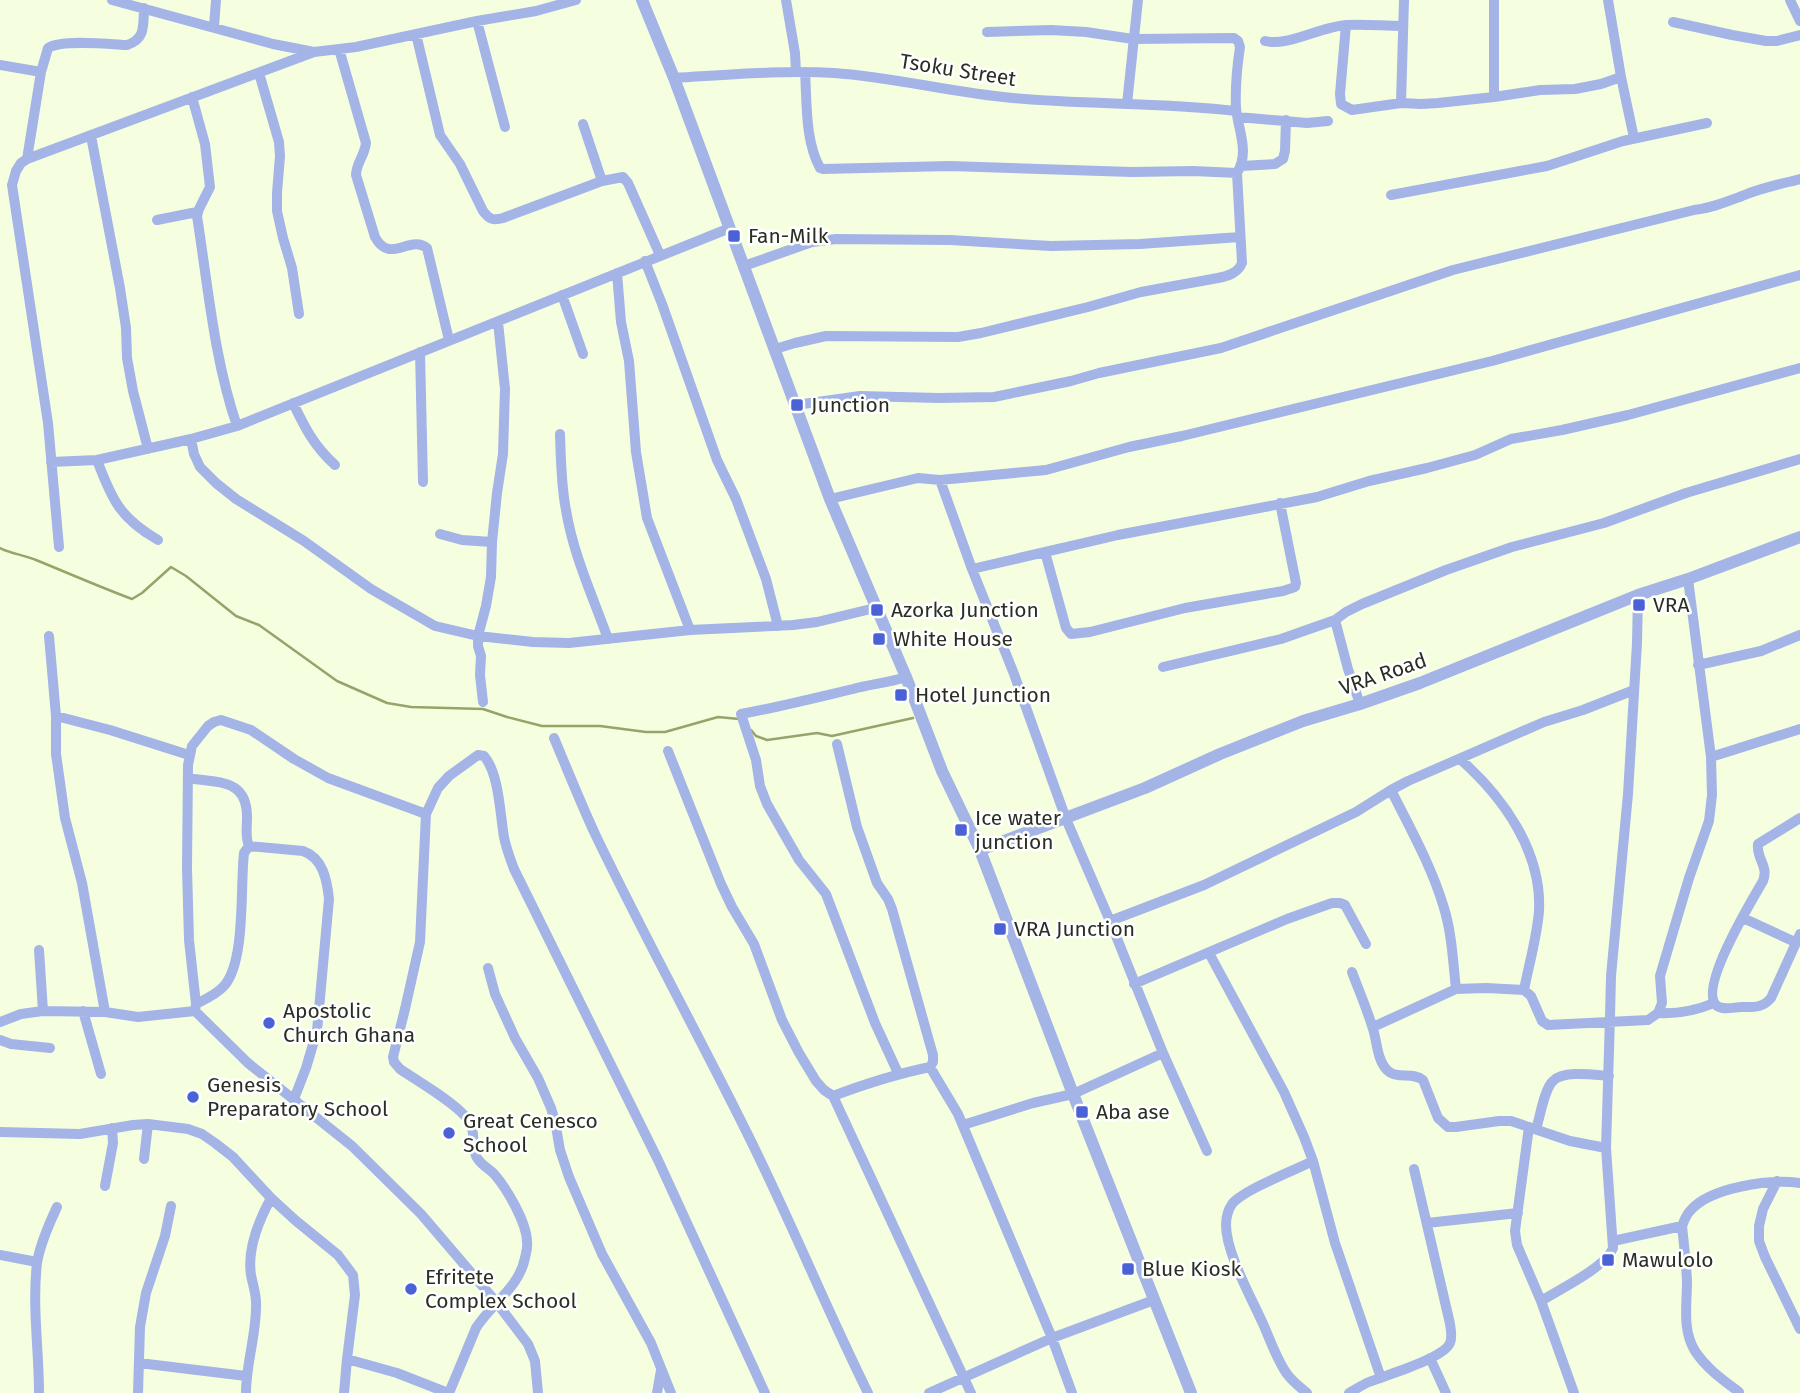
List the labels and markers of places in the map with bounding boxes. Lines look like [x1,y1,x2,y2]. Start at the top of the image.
place label: Fan-Milk [748,223,829,249]
marker: Fan-Milk [726,228,742,244]
place label: Junction [811,392,890,418]
marker: Junction [789,397,805,413]
place label: VRA [1653,592,1689,618]
place label: Azorka Junction [891,597,1039,623]
marker: VRA [1631,597,1647,613]
marker: Azorka Junction [869,602,885,618]
place label: White House [893,626,1013,652]
marker: White House [871,631,887,647]
place label: Hotel Junction [915,682,1051,708]
marker: Hotel Junction [893,687,909,703]
place label: Ice water junction [974,805,1061,855]
marker: Ice water junction [953,822,969,838]
place label: VRA Junction [1014,916,1135,942]
marker: VRA Junction [992,921,1008,937]
place label: Apostolic Church Ghana [283,998,415,1048]
marker: Apostolic Church Ghana [261,1015,277,1031]
place label: Genesis Preparatory School [207,1072,388,1122]
marker: Genesis Preparatory School [185,1089,201,1105]
place label: Aba ase [1096,1099,1170,1125]
marker: Aba ase [1074,1104,1090,1120]
place label: Great Cenesco School [463,1108,598,1158]
marker: Great Cenesco School [441,1125,457,1141]
place label: Mawulolo [1622,1247,1714,1273]
marker: Mawulolo [1600,1252,1616,1268]
place label: Blue Kiosk [1142,1256,1242,1282]
marker: Blue Kiosk [1120,1261,1136,1277]
place label: Efritete Complex School [425,1264,577,1314]
marker: Efritete Complex School [403,1281,419,1297]

